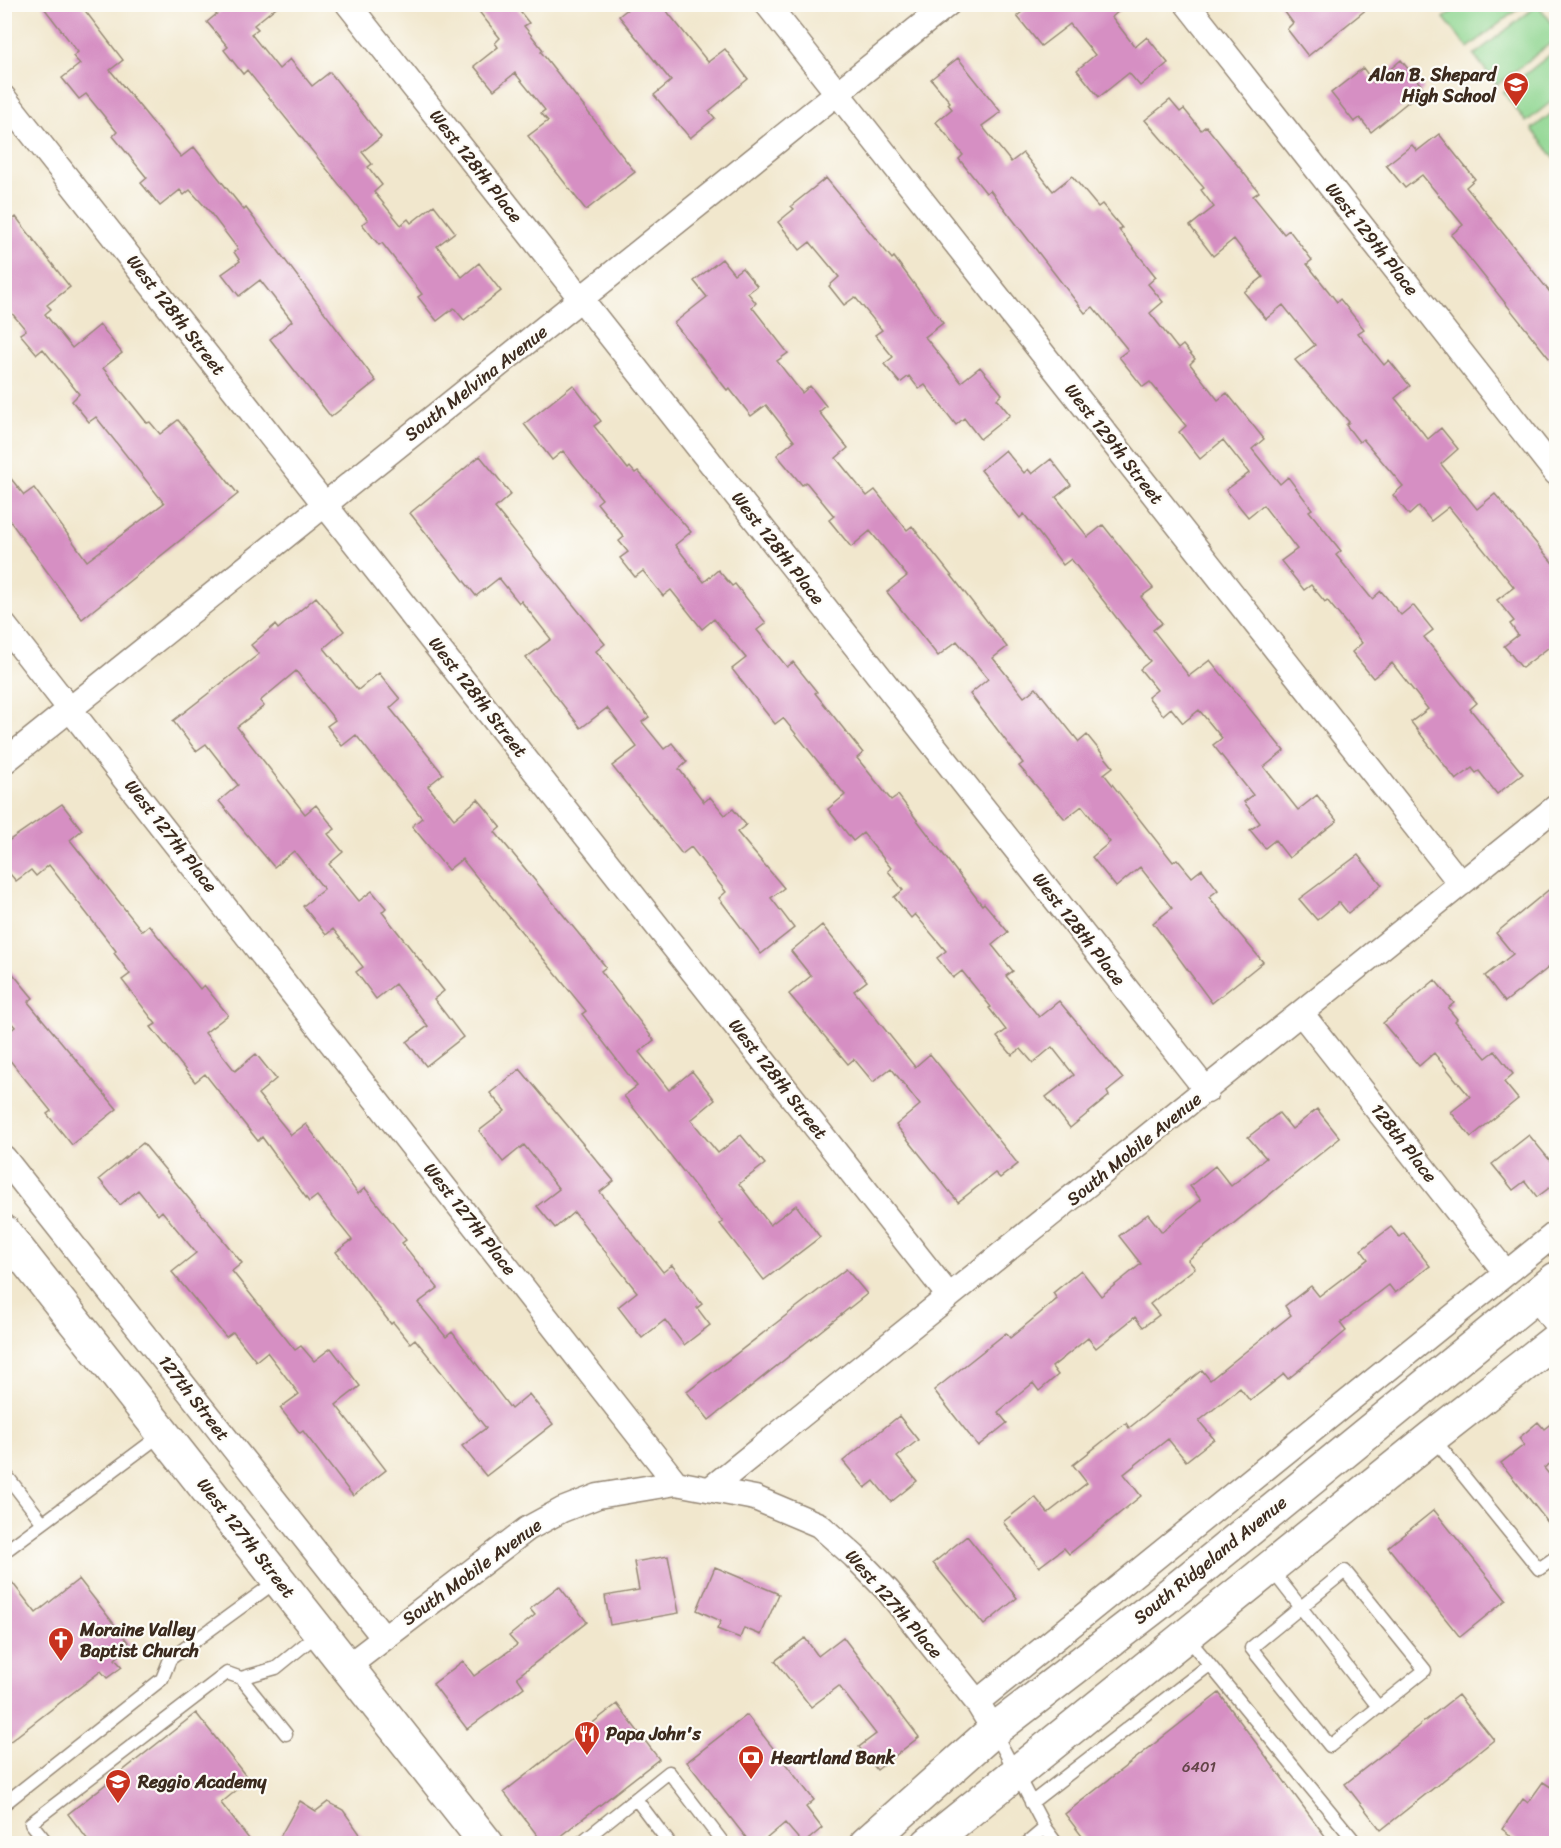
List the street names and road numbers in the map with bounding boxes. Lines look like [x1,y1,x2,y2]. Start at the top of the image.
street label: West 128th Place [421,102,531,230]
street label: West 129th Place [1317,175,1427,303]
street label: West 128th Street [118,247,234,383]
street label: South Melvina Avenue [397,316,555,450]
street label: West 129th Street [1056,376,1172,512]
street label: West 128th Place [723,484,833,612]
street label: West 128th Street [420,629,536,765]
street label: West 127th Place [116,772,226,900]
street label: West 128th Place [1024,865,1134,993]
street label: West 128th Street [720,1011,836,1147]
street label: South Mobile Avenue [1059,1084,1209,1214]
street label: 128th Place [1362,1096,1446,1190]
street label: West 127th Place [415,1155,525,1283]
street label: 127th Street [150,1348,238,1448]
street label: West 127th Street [188,1470,304,1606]
street label: South Ridgeland Avenue [1126,1487,1294,1633]
street label: South Mobile Avenue [395,1510,549,1634]
street label: West 127th Place [837,1542,951,1666]

